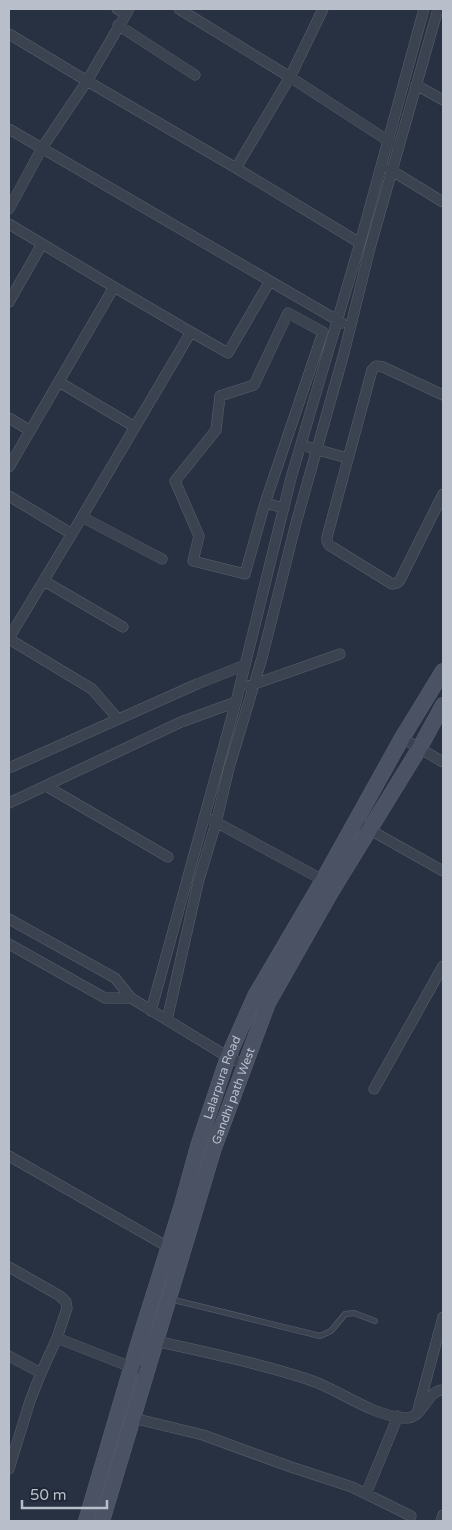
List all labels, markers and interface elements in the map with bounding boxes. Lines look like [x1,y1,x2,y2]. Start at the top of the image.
street label: Lalarpura Road [201,1034,243,1121]
street label: Gandhi path West [209,1045,258,1146]
scale bar [22,1478,108,1510]
text: 50 m [30,1486,67,1504]

